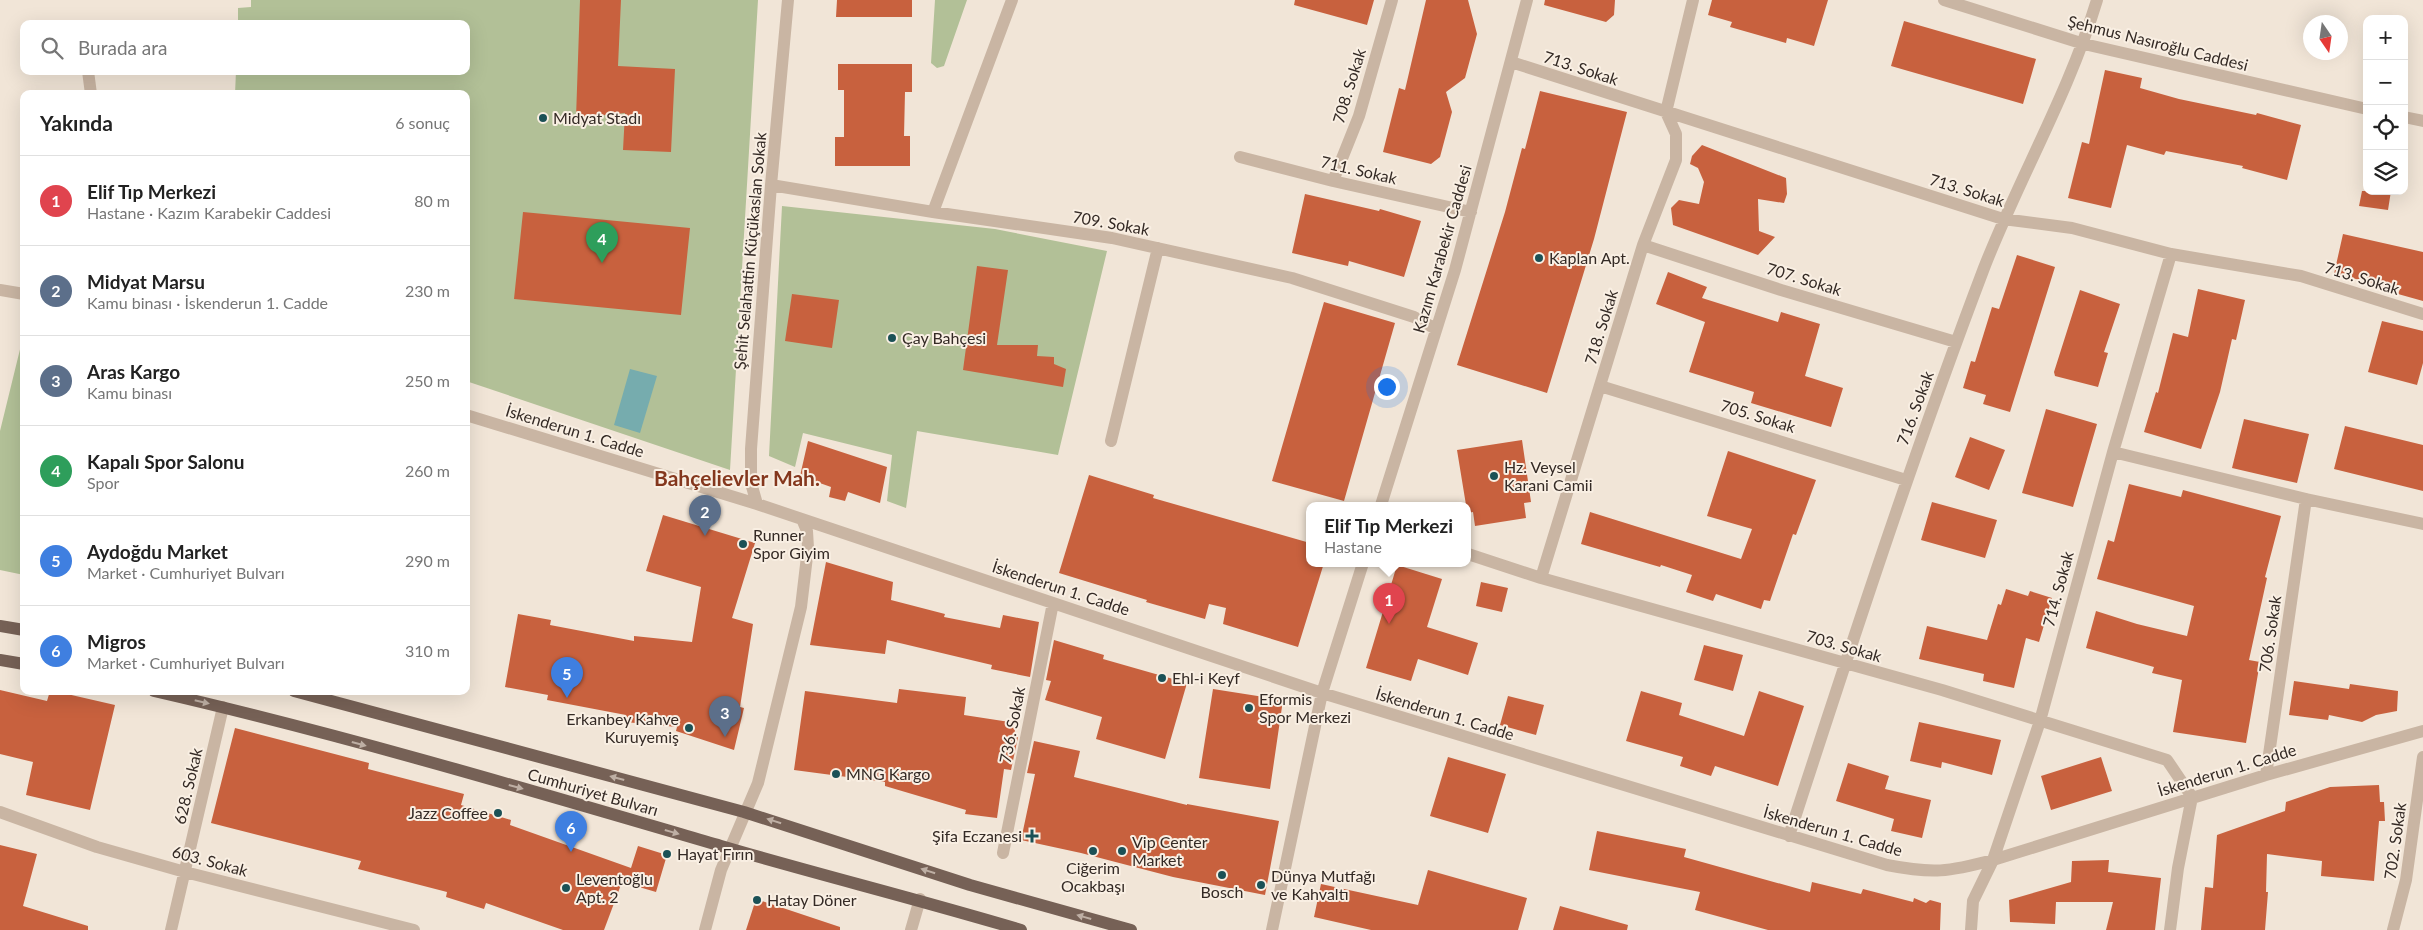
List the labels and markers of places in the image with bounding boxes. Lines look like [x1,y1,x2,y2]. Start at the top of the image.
place label: Midyat Stadı [553,108,641,127]
marker: Midyat Stadı [537,112,549,124]
pin: 4 [586,222,618,263]
place label: Kaplan Apt. [1549,248,1630,267]
marker: Kaplan Apt. [1533,252,1545,264]
place label: Çay Bahçesi [902,328,986,347]
marker: Çay Bahçesi [886,332,898,344]
place label: Hz. Veysel Karani Camii [1504,457,1593,494]
marker: Hz. Veysel Karani Camii [1488,470,1500,482]
pin: 2 [689,495,721,536]
place label: Runner Spor Giyim [753,525,830,562]
marker: Runner Spor Giyim [737,538,749,550]
pin: 1 [1373,583,1405,624]
pin: 5 [551,657,583,698]
place label: Ehl-i Keyf [1172,668,1240,687]
marker: Ehl-i Keyf [1156,672,1168,684]
place label: Eformis Spor Merkezi [1259,689,1351,726]
pin: 3 [709,696,741,737]
marker: Eformis Spor Merkezi [1243,702,1255,714]
place label: Erkanbey Kahve Kuruyemiş [566,709,679,746]
marker: Erkanbey Kahve Kuruyemiş [683,722,695,734]
place label: MNG Kargo [846,764,930,783]
marker: MNG Kargo [830,768,842,780]
place label: Jazz Coffee [408,803,488,822]
marker: Jazz Coffee [492,807,504,819]
pin: 6 [555,811,587,852]
place label: Şifa Eczanesi [932,826,1022,845]
marker: Şifa Eczanesi [1026,830,1038,842]
place label: Vip Center Market [1132,832,1208,869]
place label: Hayat Fırın [677,844,753,863]
marker: Ciğerim Ocakbaşı [1087,845,1099,857]
marker: Vip Center Market [1116,845,1128,857]
marker: Hayat Fırın [661,848,673,860]
place label: Ciğerim Ocakbaşı [1061,858,1125,895]
place label: Dünya Mutfağı ve Kahvaltı [1271,866,1376,903]
place label: Leventoğlu Apt. 2 [576,869,653,906]
marker: Bosch [1216,869,1228,881]
marker: Dünya Mutfağı ve Kahvaltı [1255,879,1267,891]
marker: Leventoğlu Apt. 2 [560,882,572,894]
place label: Bosch [1201,882,1243,901]
place label: Hatay Döner [767,890,857,909]
marker: Hatay Döner [751,894,763,906]

